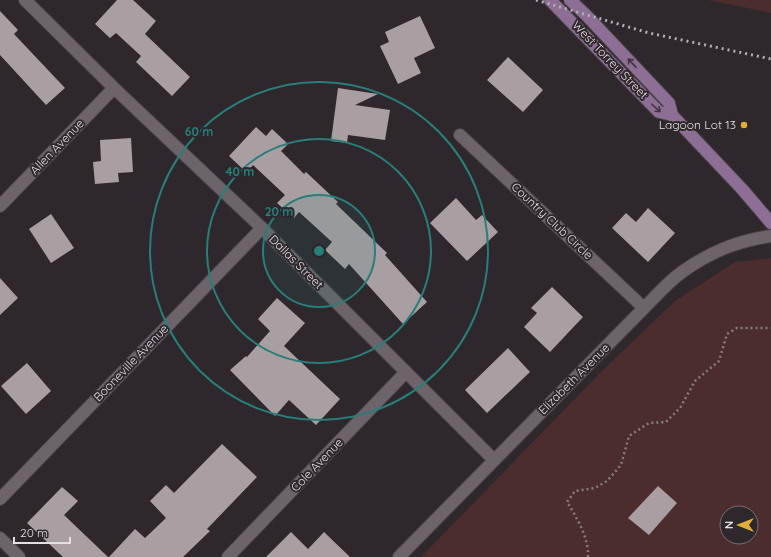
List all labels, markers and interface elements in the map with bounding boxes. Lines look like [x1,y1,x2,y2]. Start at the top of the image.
street label: West Torrey Street [569,17,651,102]
one-way arrow [628,59,637,69]
one-way arrow [651,103,661,112]
street label: Allen Avenue [27,116,87,177]
place label: Lagoon Lot 13 [659,117,736,132]
marker: Lagoon Lot 13 [739,120,749,130]
text: 60 m [185,124,213,139]
text: 40 m [226,164,254,179]
street label: Country Club Circle [508,179,596,262]
text: 20 m [265,204,293,219]
street label: Dallas Street [266,231,327,292]
centre of rings [312,244,326,258]
street label: Booneville Avenue [90,321,171,404]
street label: Elizabeth Avenue [535,340,612,417]
street label: Cole Avenue [287,435,346,495]
north arrow [719,505,759,545]
scale bar [14,519,70,545]
text: N [722,521,736,529]
text: 20 m [20,525,48,540]

